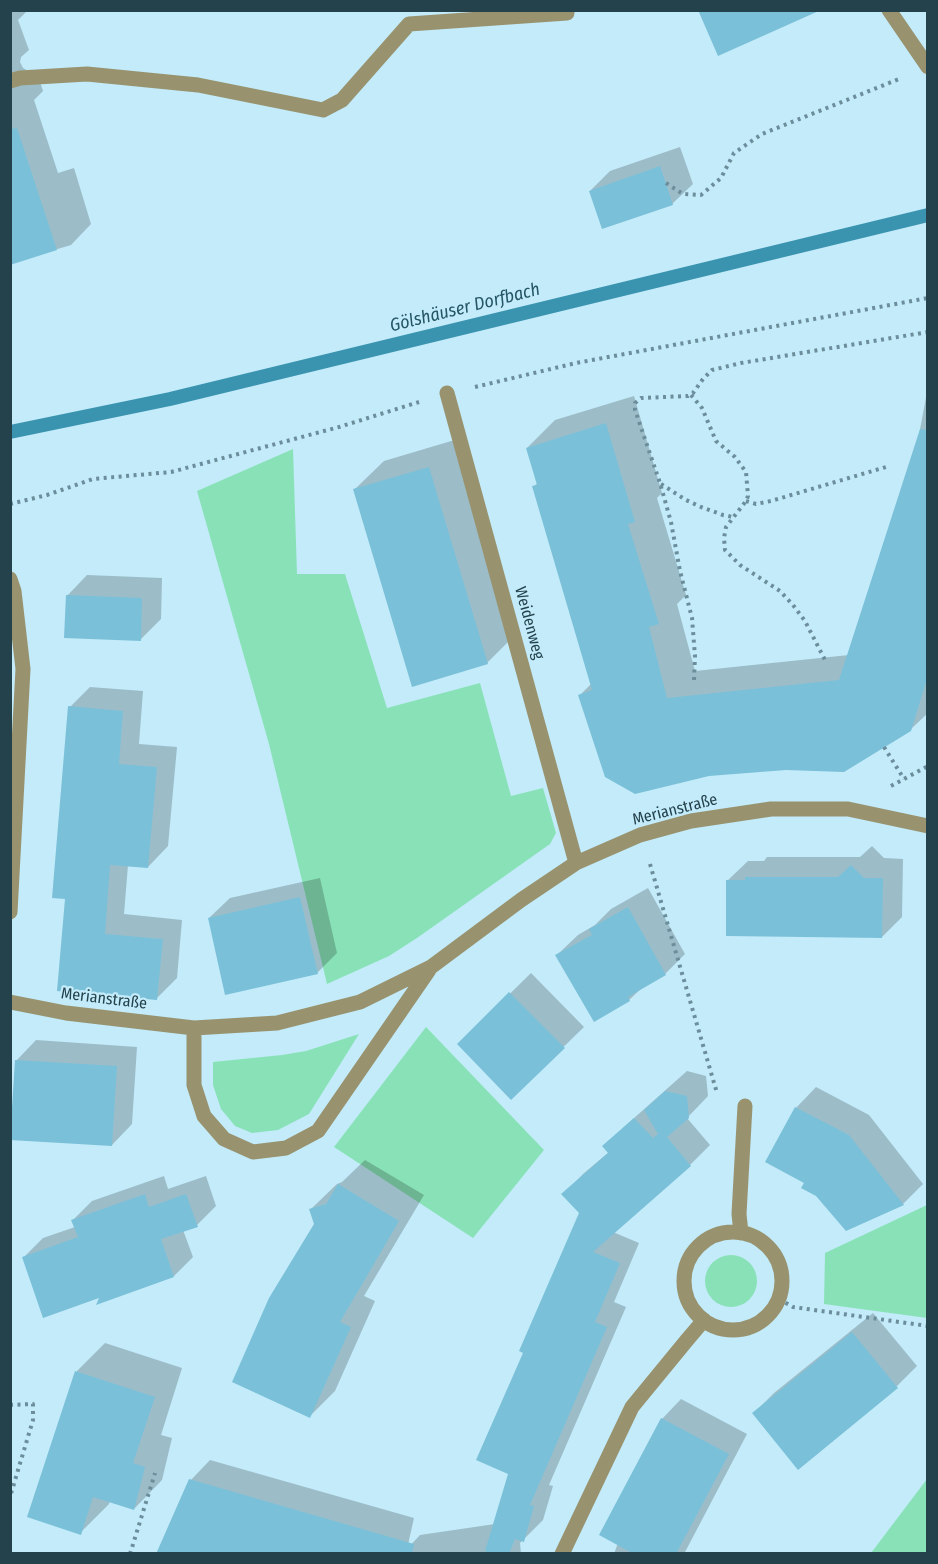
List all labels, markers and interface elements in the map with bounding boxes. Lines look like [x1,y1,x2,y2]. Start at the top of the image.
water label: Gölshäuser Dorfbach [388,279,542,337]
street label: Weidenweg [510,584,548,662]
street label: Merianstraße [631,790,719,830]
street label: Merianstraße [60,984,148,1014]

